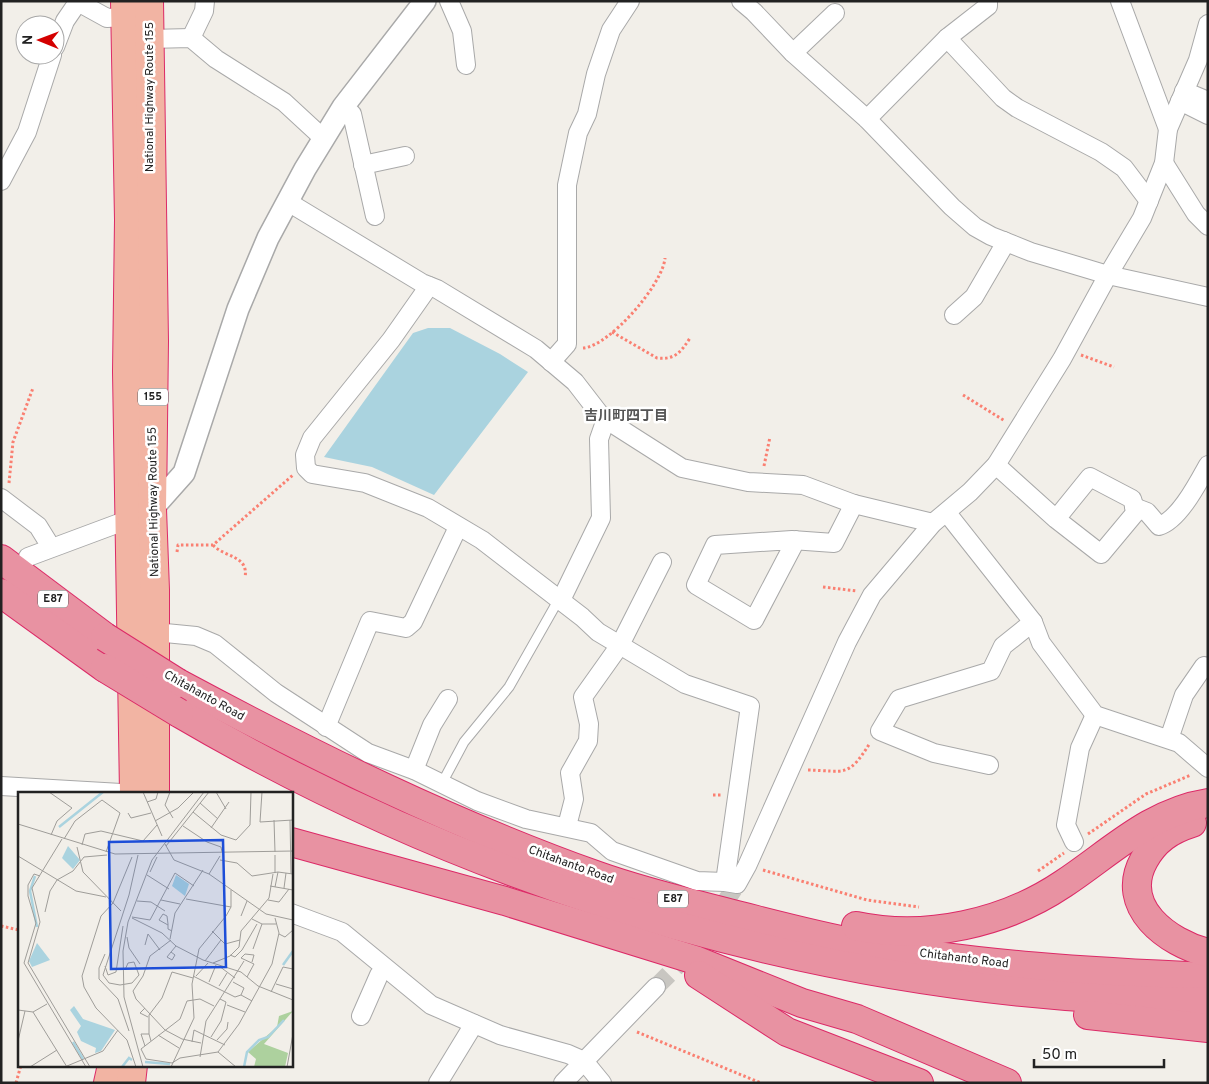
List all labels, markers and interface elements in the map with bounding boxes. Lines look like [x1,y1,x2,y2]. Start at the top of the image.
north arrow [15,15,65,65]
street label: National Highway Route 155 [142,22,158,172]
text: N [20,35,37,45]
road number: 155 [138,388,168,406]
district label: 吉川町四丁目 [584,408,668,425]
street label: National Highway Route 155 [145,427,163,577]
road number: E87 [38,590,68,608]
street label: Chitahanto Road [161,667,247,725]
inset map [18,792,292,1066]
street label: Chitahanto Road [526,842,616,888]
road number: E87 [658,891,688,908]
street label: Chitahanto Road [918,946,1010,972]
scale bar [1034,1036,1164,1068]
text: 50 m [1042,1046,1077,1065]

